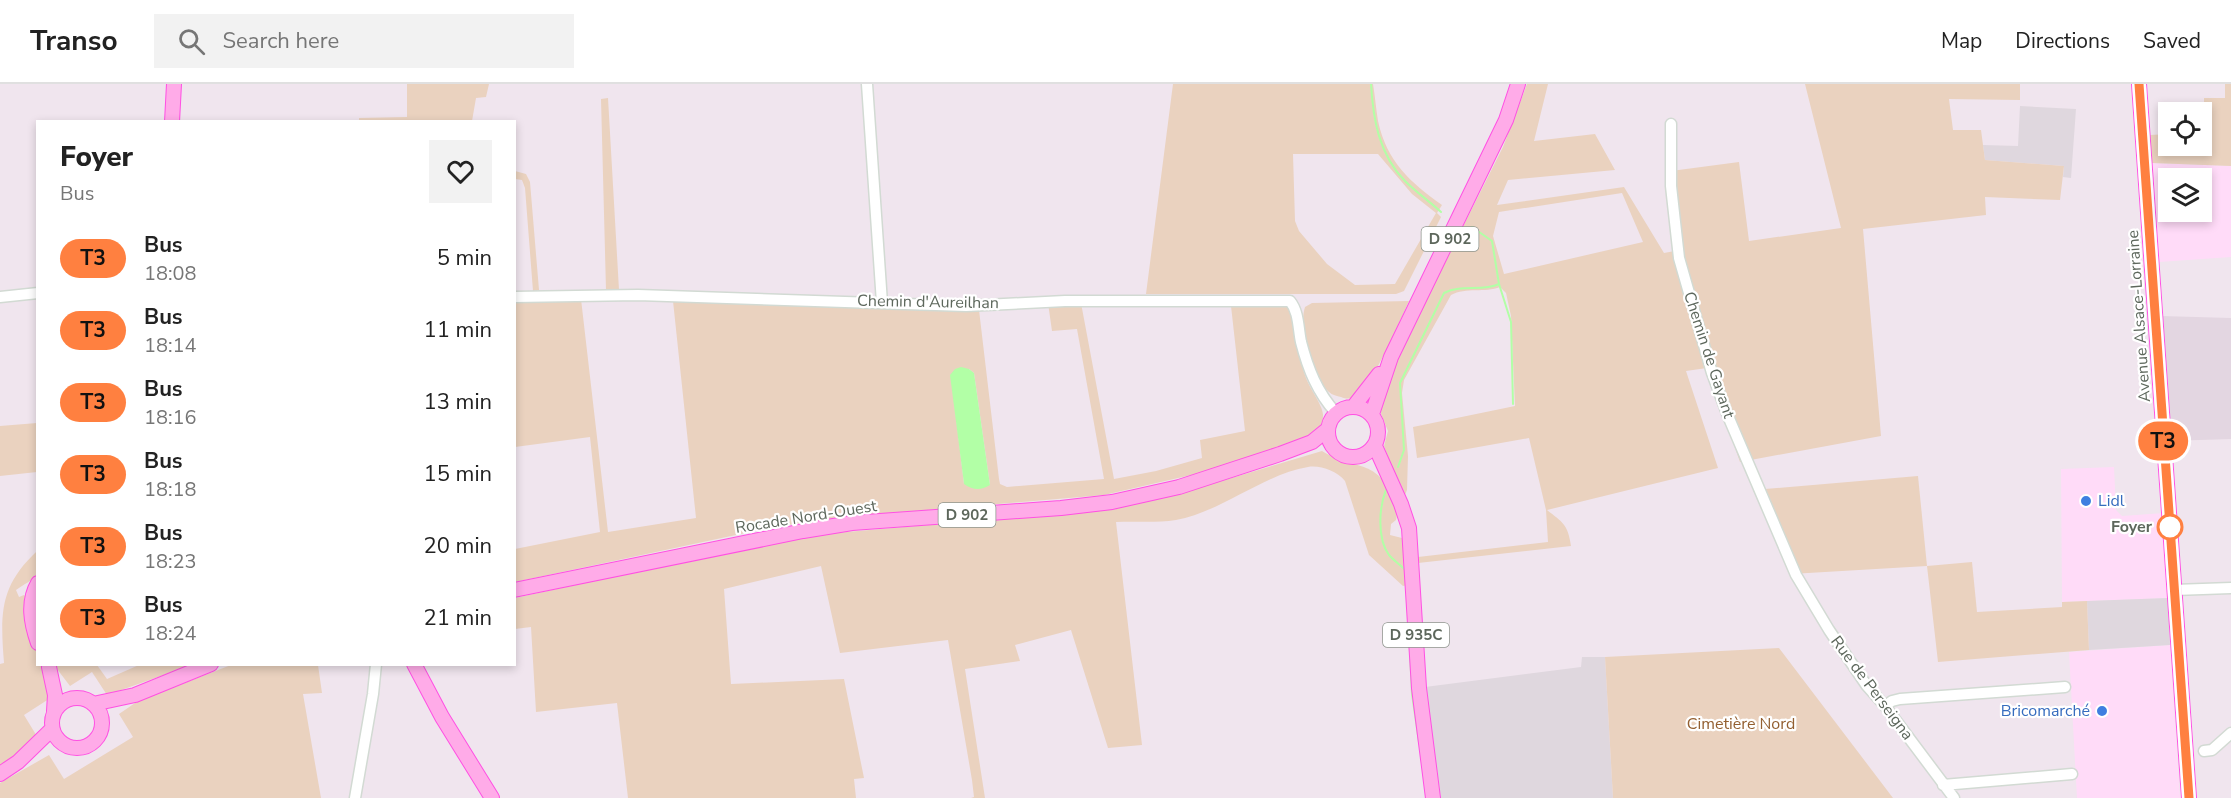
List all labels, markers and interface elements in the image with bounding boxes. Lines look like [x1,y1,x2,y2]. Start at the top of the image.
search box [154,14,574,68]
text: Transo [30,22,118,60]
icon: search [175,25,208,58]
text: Search here [223,26,339,56]
text: Map [1941,27,1982,55]
text: Directions [2015,27,2110,55]
text: Saved [2143,27,2201,55]
map controls [2158,102,2212,222]
button: locate [2158,102,2212,156]
text: Foyer [60,138,133,176]
button: heart [429,140,492,203]
button: layers [2158,168,2212,222]
text: Bus [60,180,94,207]
road number: D 902 [1422,227,1478,251]
street label: Avenue Alsace-Lorraine [2122,229,2156,403]
text: Bus [144,230,183,260]
text: 5 min [437,243,492,273]
text: T3 [80,244,106,272]
text: 18:08 [144,260,197,287]
street label: Chemin de Gayant [1678,289,1740,422]
street label: Chemin d'Aureilhan [857,290,999,314]
text: Bus [144,302,183,332]
text: 11 min [424,315,492,345]
text: T3 [80,316,106,344]
text: 18:14 [144,332,197,359]
text: Bus [144,374,183,404]
text: 13 min [424,387,492,417]
text: T3 [80,388,106,416]
text: 18:16 [144,404,197,431]
line badge: T3 [2136,422,2190,460]
text: T3 [2150,427,2176,455]
text: Bus [144,446,183,476]
text: 15 min [424,459,492,489]
text: T3 [80,460,106,488]
text: 18:18 [144,476,197,503]
place label: Lidl [2098,490,2125,512]
marker: Lidl [2079,494,2093,508]
street label: Rocade Nord-Ouest [734,495,879,539]
road number: D 902 [938,503,996,527]
marker: Foyer [2157,514,2183,540]
place label: Foyer [2111,516,2153,538]
text: Bus [144,518,183,548]
text: 20 min [424,531,492,561]
text: T3 [80,532,106,560]
text: 18:23 [144,548,197,575]
text: Bus [144,590,183,620]
text: 21 min [424,603,492,633]
text: T3 [80,604,106,632]
text: 18:24 [144,620,197,647]
road number: D 935C [1383,623,1449,647]
street label: Rue de Perseigna [1826,631,1918,745]
place label: Bricomarché [2001,700,2090,722]
marker: Bricomarché [2095,704,2109,718]
park label: Cimetière Nord [1687,713,1795,735]

